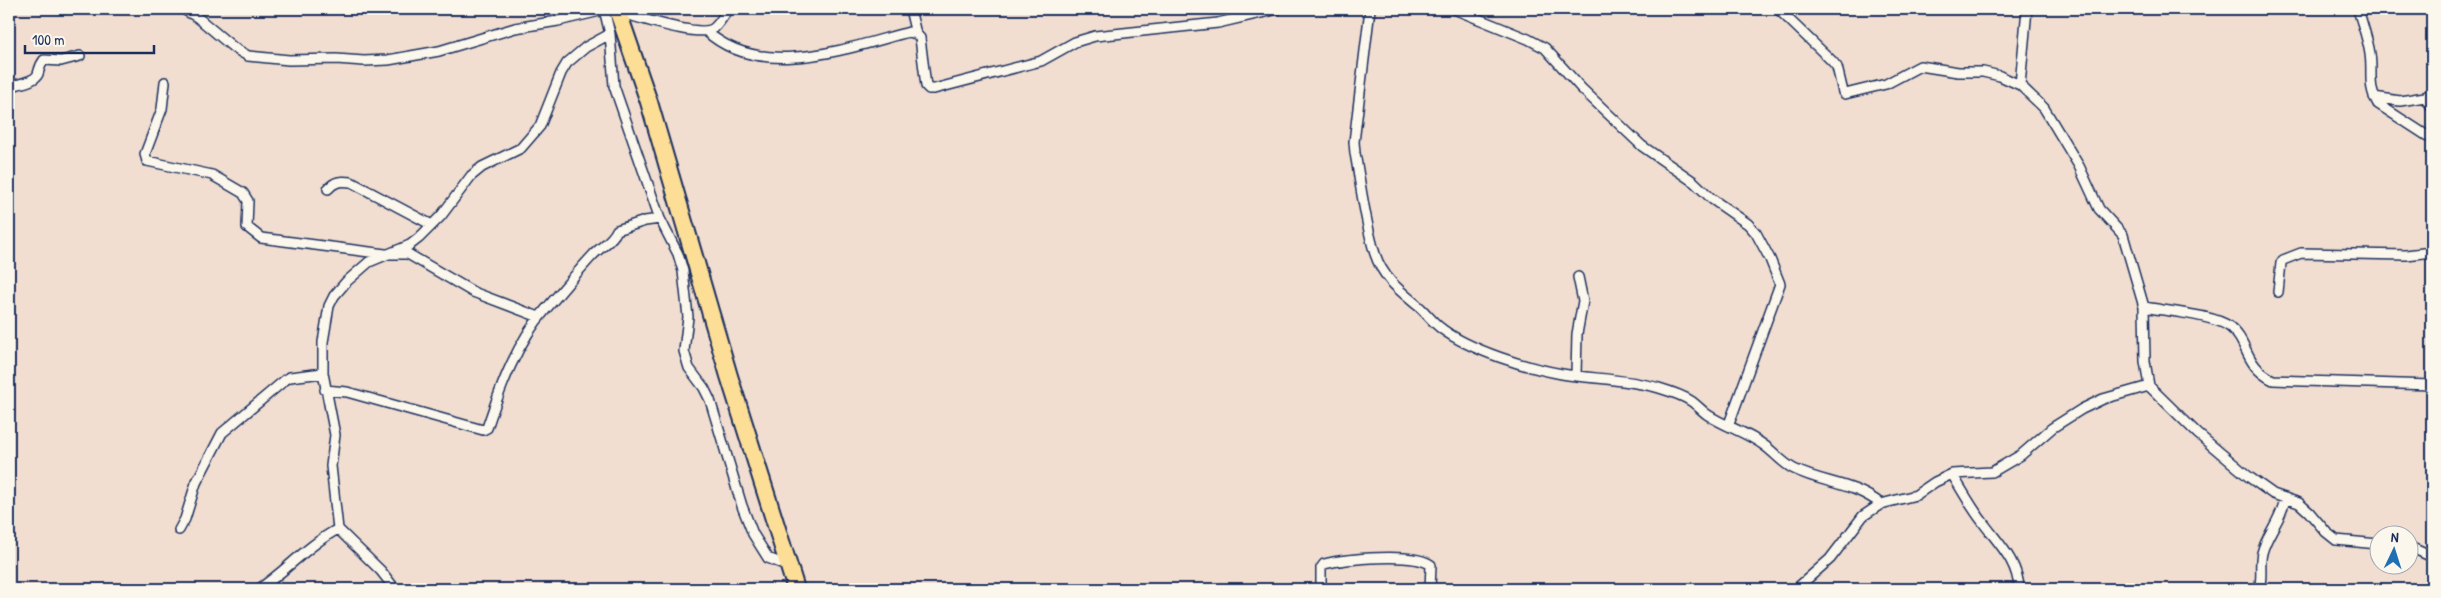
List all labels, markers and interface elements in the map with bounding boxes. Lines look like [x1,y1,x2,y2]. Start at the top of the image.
scale bar [25,22,154,54]
text: 100 m [32,29,65,50]
north arrow [2368,526,2418,576]
text: N [2391,527,2400,546]

